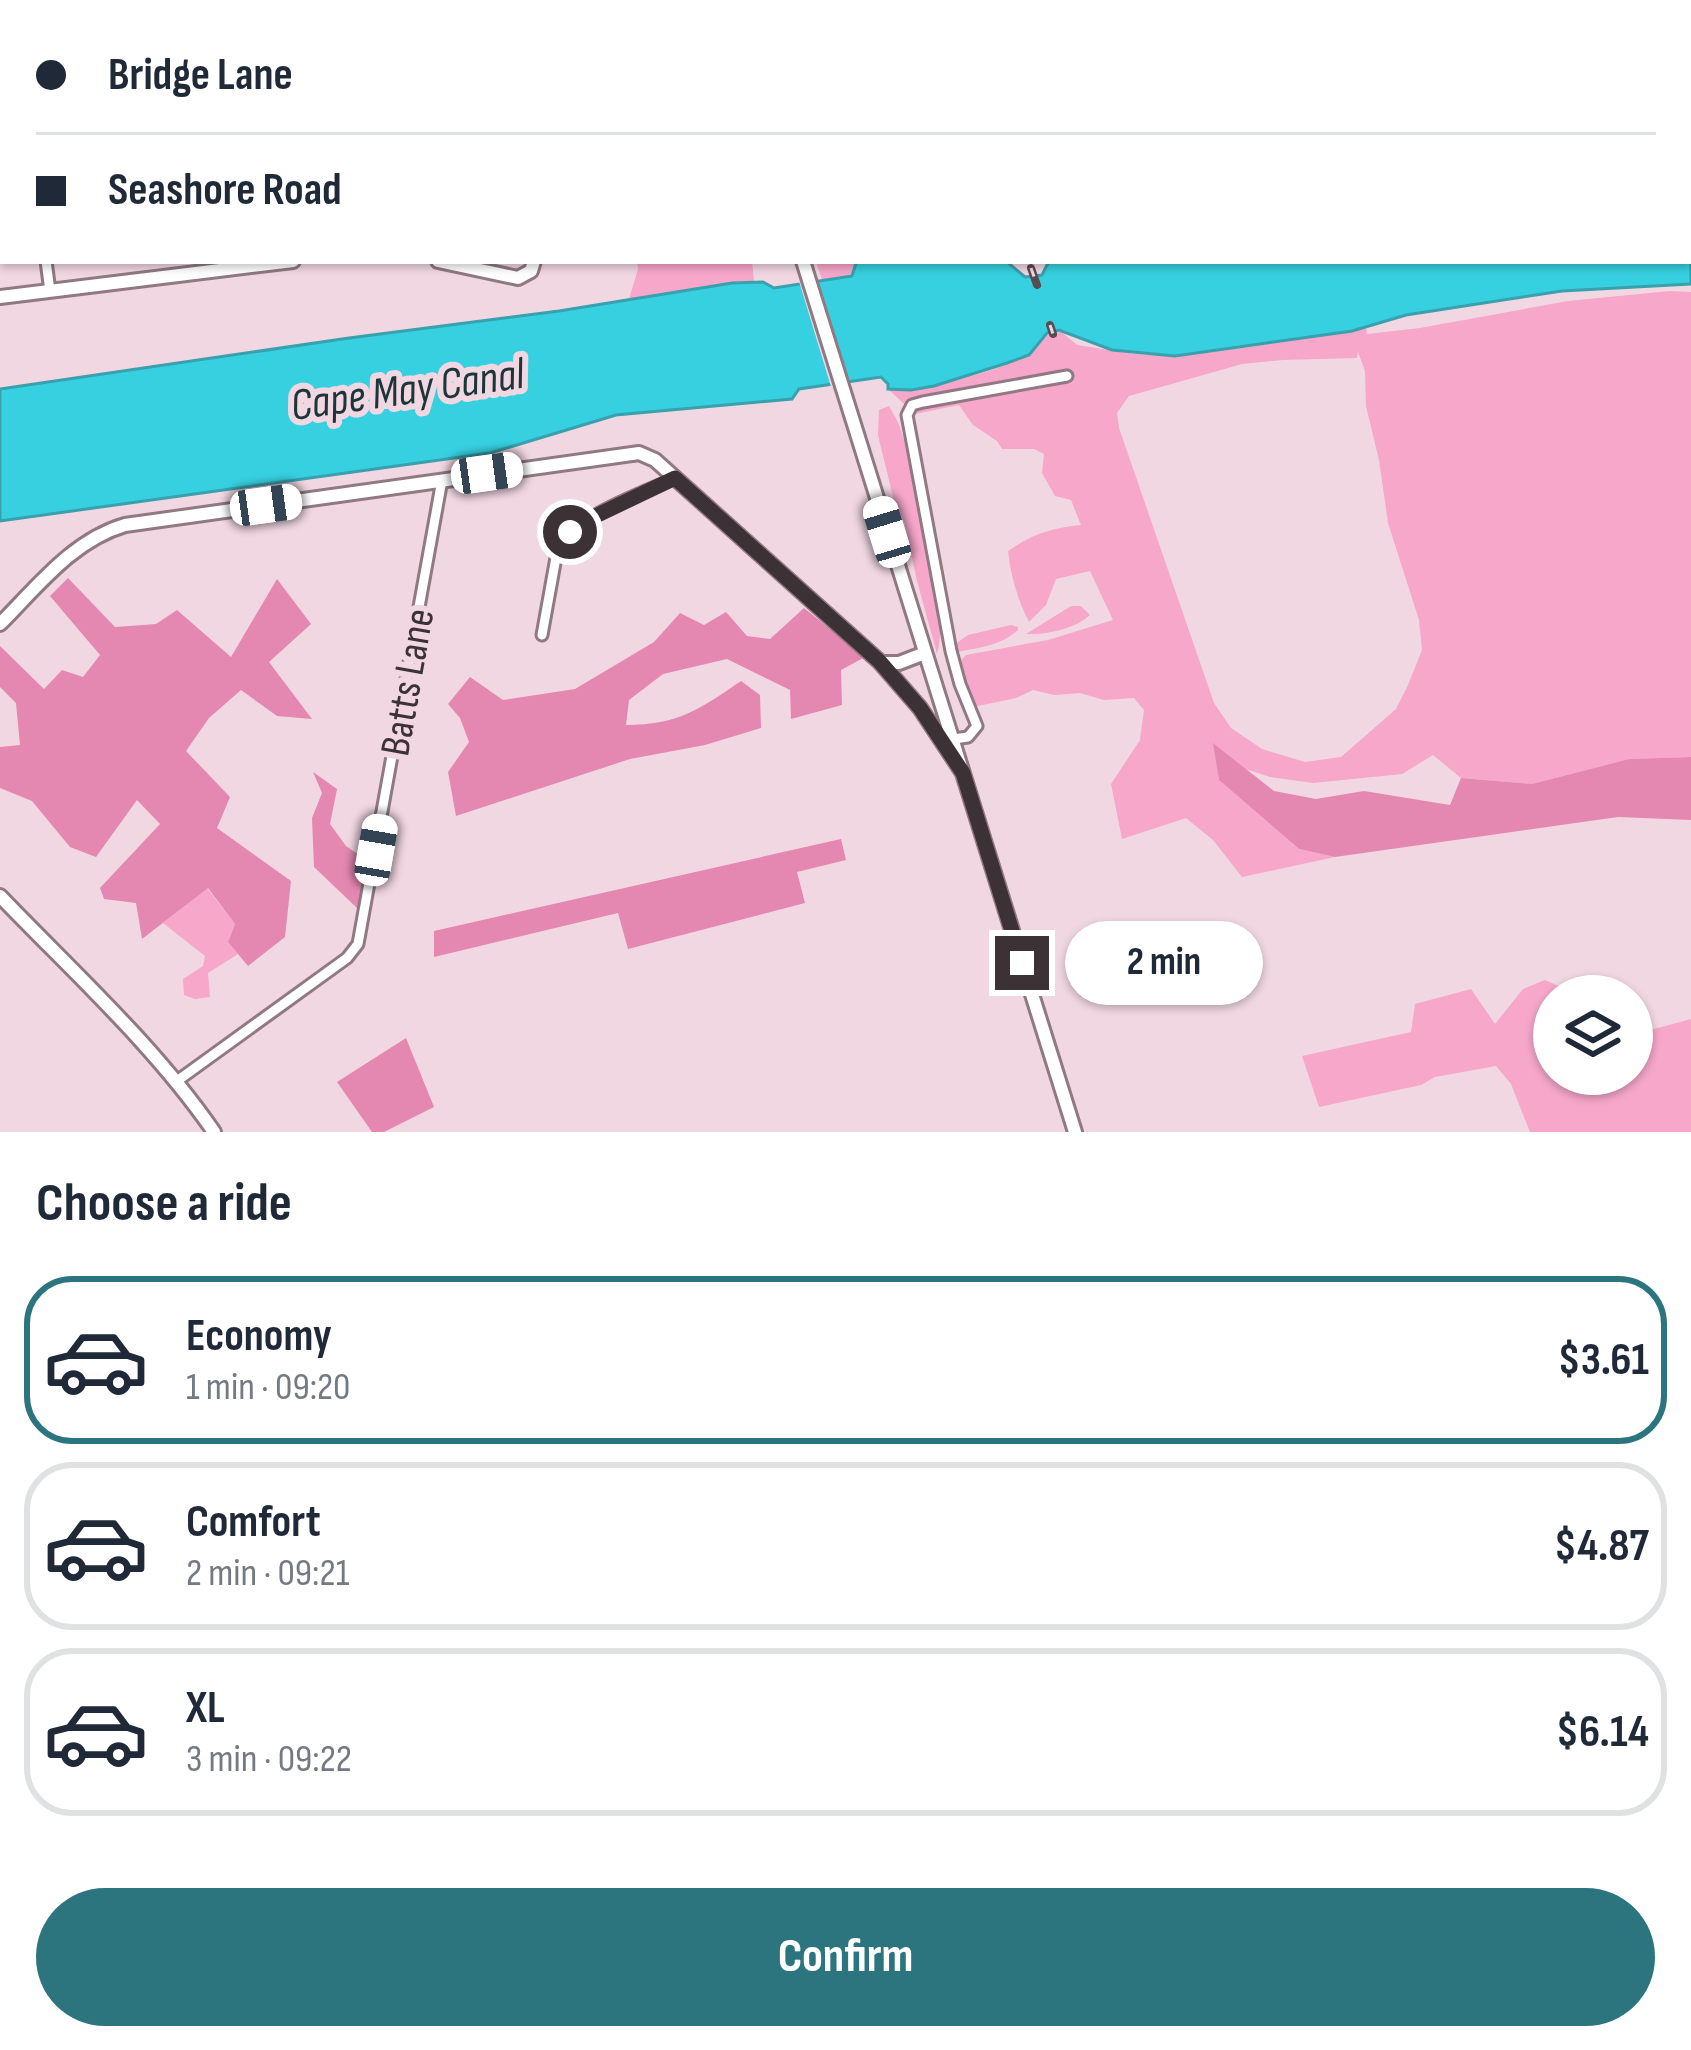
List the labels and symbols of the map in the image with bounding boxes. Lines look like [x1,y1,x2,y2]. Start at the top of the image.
water label: Cape May Canal [287,347,529,434]
car [449,450,525,496]
car [228,482,304,528]
car [859,492,915,572]
route start [543,505,597,559]
street label: Batts Lane [370,605,446,760]
car [352,811,400,889]
callout: 2 min [1064,921,1262,1005]
route end [995,936,1049,990]

